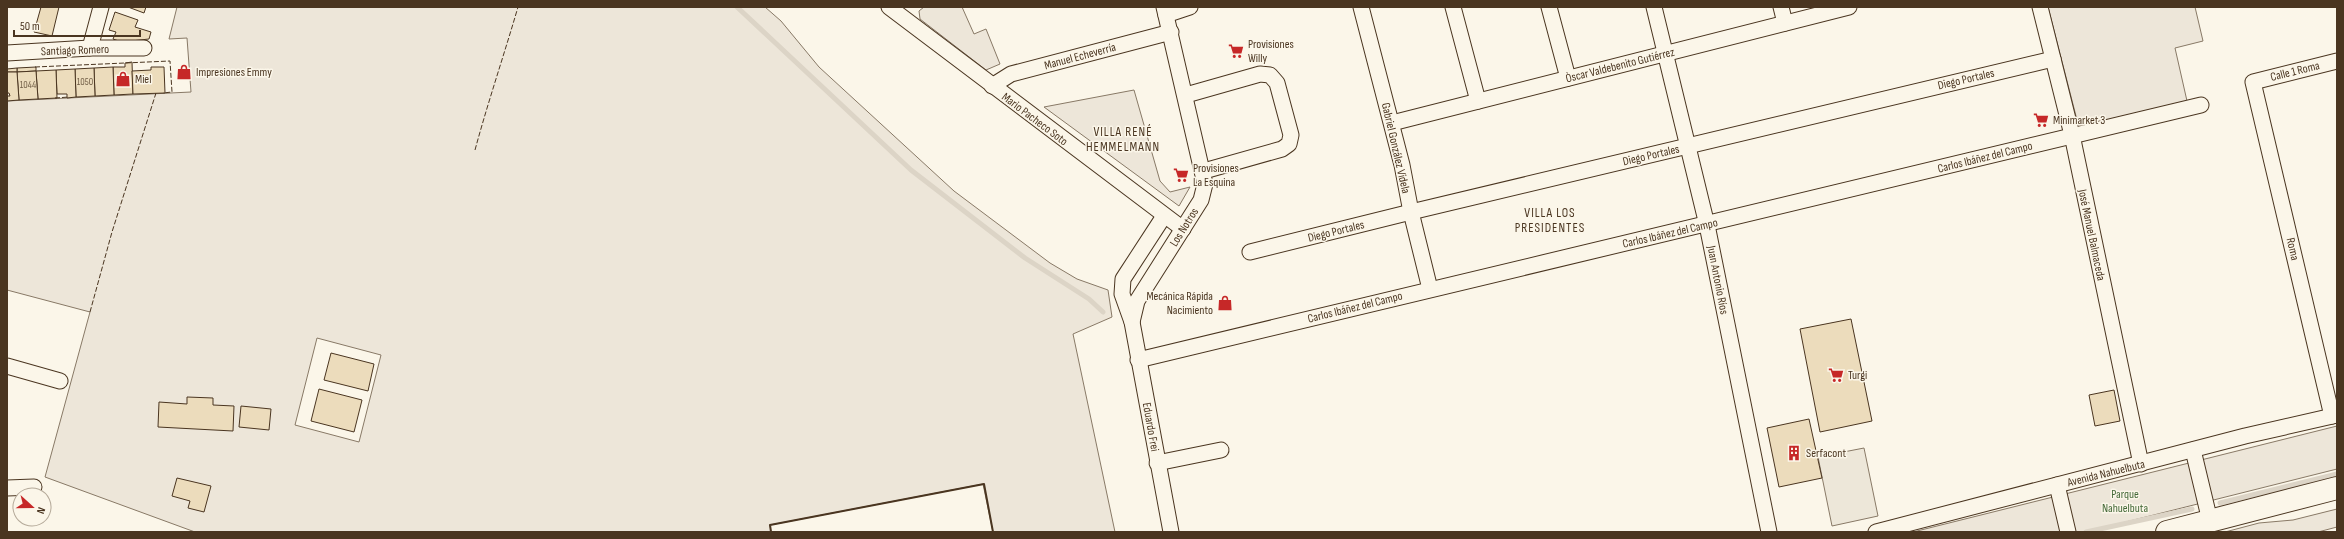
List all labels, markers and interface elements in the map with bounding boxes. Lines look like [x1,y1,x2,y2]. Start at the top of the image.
scale bar [14,12,140,38]
text: 50 m [20,19,40,34]
place label: Provisiones Willy [1248,37,1294,66]
street label: Manuel Echeverría [1043,40,1118,73]
street label: Santiago Romero [41,42,109,59]
supermarket icon: Provisiones Willy [1227,42,1245,60]
street label: Òscar Valdebenito Gutiérrez [1564,45,1677,86]
street label: Calle 1 Roma [2269,58,2322,85]
shop icon: Impresiones Emmy [175,63,193,81]
place label: Impresiones Emmy [196,65,272,80]
street label: Diego Portales [1936,66,1996,93]
shop icon: Miel [114,70,132,88]
place label: Miel [135,72,151,87]
house number: 1050 [77,76,93,88]
house number: 1044 [20,79,36,91]
street label: Mario Pacheco Soto [999,90,1071,149]
street label: Gabriel González Videla [1378,101,1413,195]
supermarket icon: Minimarket 3 [2032,111,2050,129]
place label: Minimarket 3 [2053,113,2105,128]
district label: VILLA RENÉ HEMMELMANN [1086,124,1160,155]
street label: Carlos Ibáñez del Campo [1936,138,2034,177]
street label: Diego Portales [1621,142,1681,169]
place label: Provisiones La Esquina [1193,161,1239,190]
supermarket icon: Provisiones La Esquina [1172,166,1190,184]
street label: José Manuel Balmaceda [2074,187,2109,283]
street label: Los Notros [1167,205,1202,249]
district label: VILLA LOS PRESIDENTES [1515,205,1585,236]
street label: Carlos Ibáñez del Campo [1621,215,1719,252]
street label: Diego Portales [1306,217,1366,246]
street label: Roma [2283,236,2302,262]
street label: Juan Antonio Ríos [1703,244,1732,316]
street label: Carlos Ibáñez del Campo [1306,288,1404,327]
place label: Mecánica Rápida Nacimiento [1146,289,1213,318]
shop icon: Mecánica Rápida Nacimiento [1216,294,1234,312]
supermarket icon: Turgi [1827,366,1845,384]
place label: Turgi [1848,368,1867,383]
street label: Eduardo Frei [1139,401,1162,453]
building icon: Serfacont [1785,444,1803,462]
place label: Serfacont [1806,446,1846,461]
street label: Avenida Nahuelbuta [2065,457,2147,491]
north arrow [12,487,52,527]
park label: Parque Nahuelbuta [2102,487,2148,516]
text: N [34,505,48,516]

